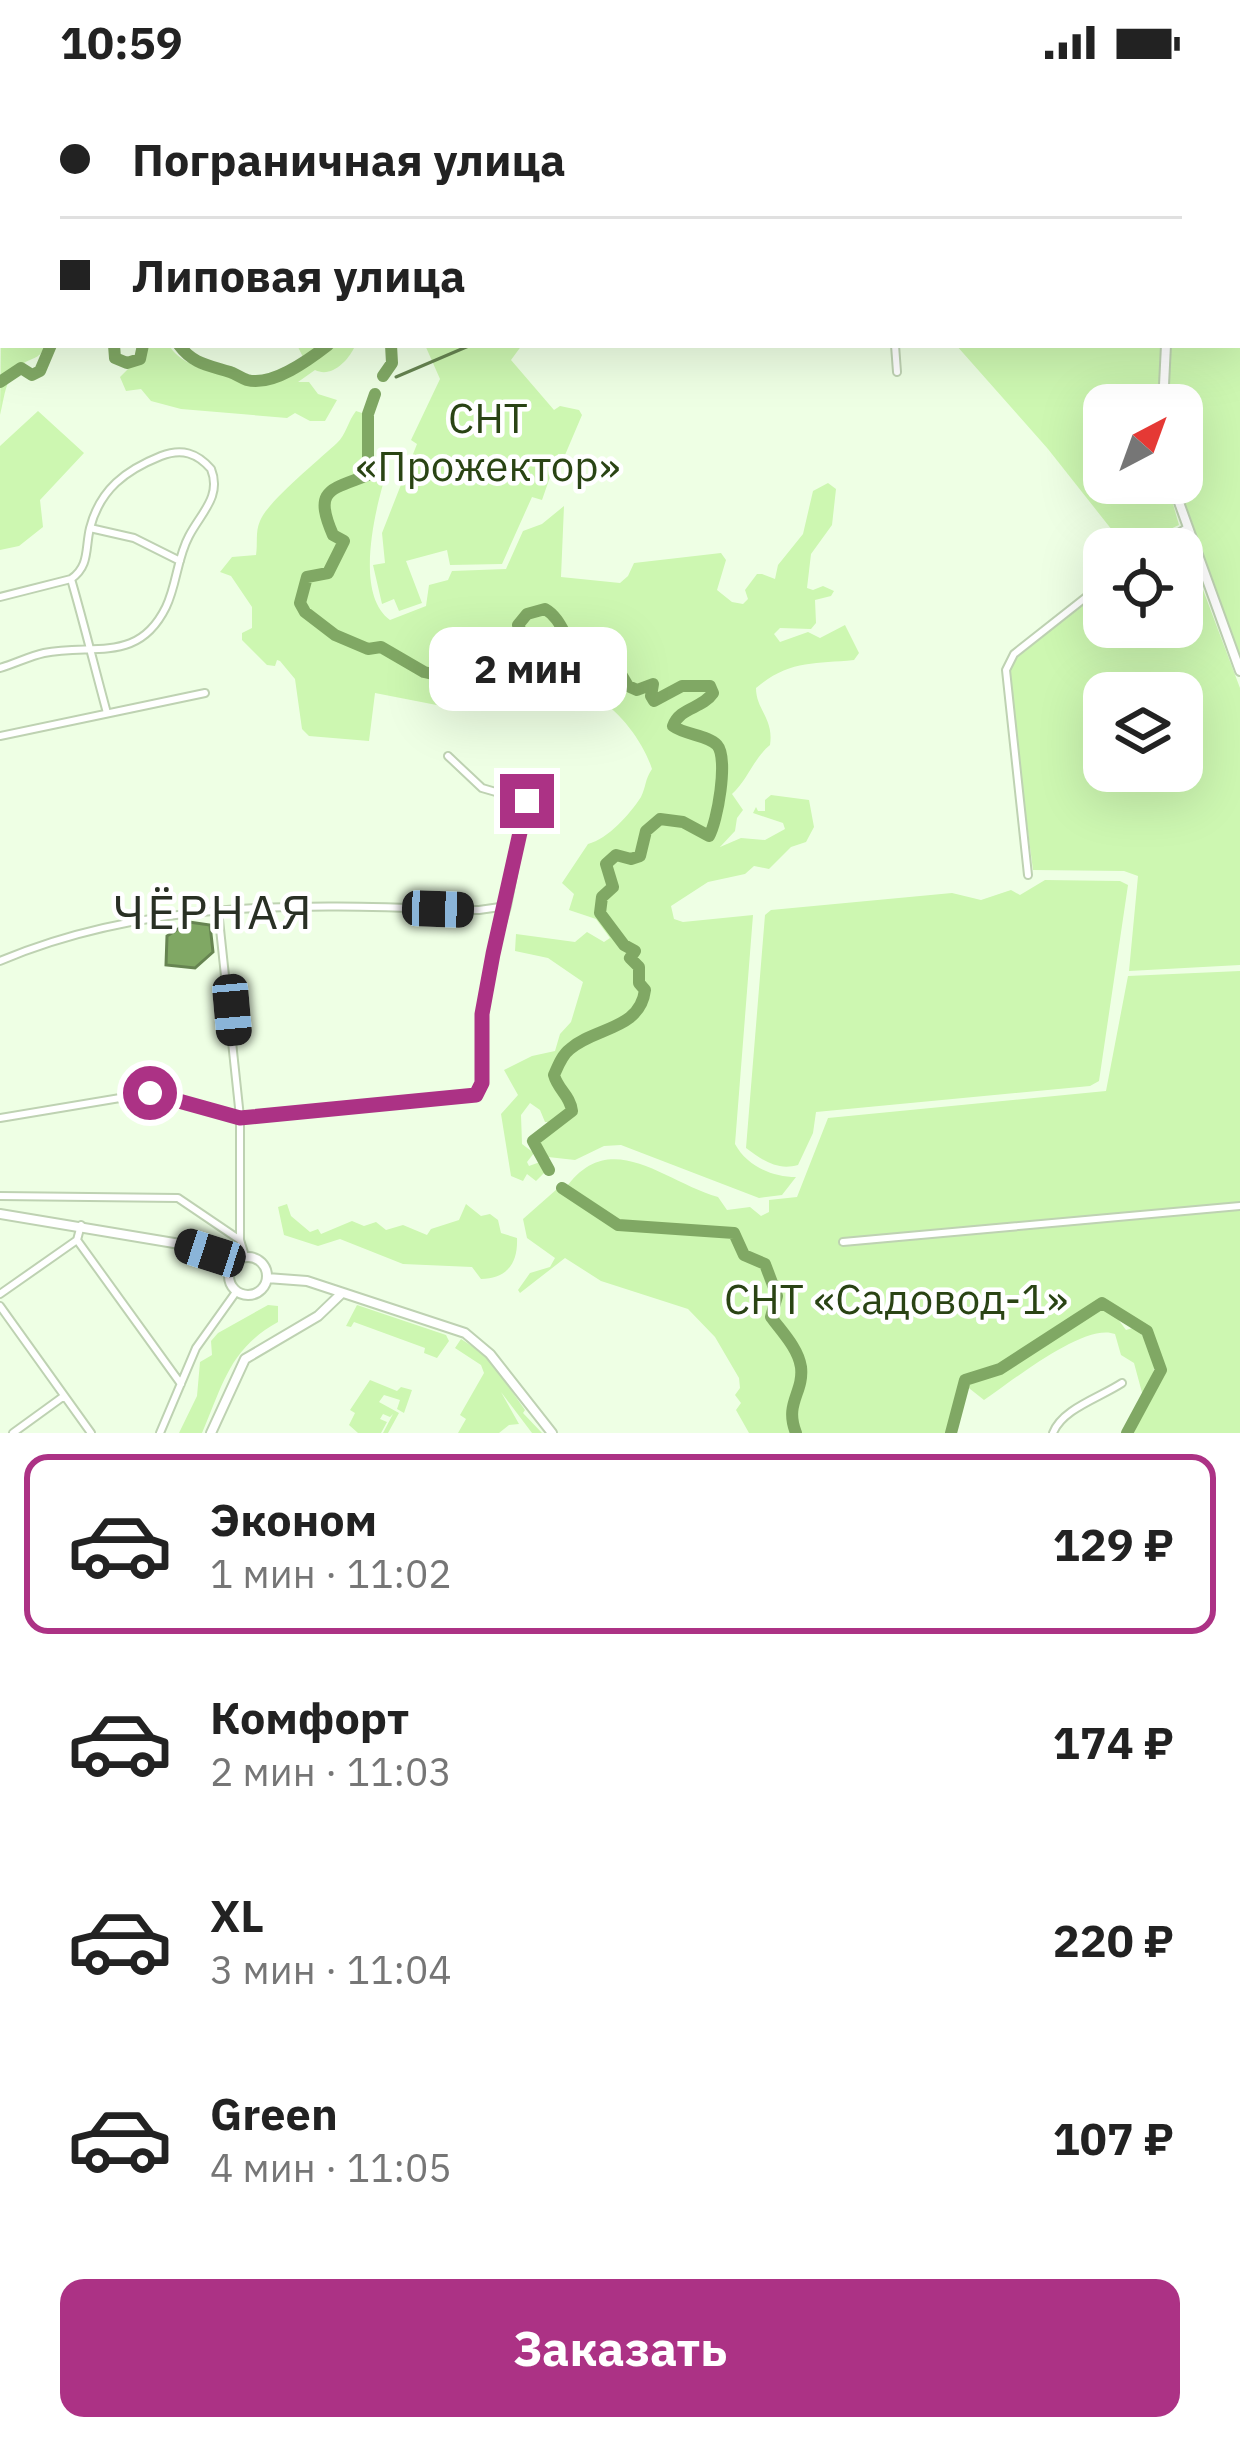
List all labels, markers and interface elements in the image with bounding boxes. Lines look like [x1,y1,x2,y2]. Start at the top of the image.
text: 10:59 [60,13,183,71]
text: Пограничная улица [132,130,566,188]
text: Липовая улица [132,246,466,304]
north arrow [1083,384,1203,504]
map controls [1083,384,1203,792]
park label: СНТ «Прожектор» [356,390,620,493]
button: locate [1083,528,1203,648]
callout: 2 мин [428,627,626,711]
text: 2 мин [474,643,582,694]
button: layers [1083,672,1203,792]
route end [500,774,554,828]
district label: ЧЁРНАЯ [113,880,315,942]
car [401,890,475,928]
car [211,973,253,1047]
route start [123,1066,177,1120]
car [170,1225,250,1281]
park label: СНТ «Садовод-1» [724,1271,1068,1326]
icon: car [66,1490,174,1598]
text: Эконом [210,1490,377,1548]
text: 129 ₽ [1053,1515,1174,1573]
text: 1 мин · 11:02 [210,1548,452,1599]
icon: car [66,1688,174,1796]
text: Комфорт [210,1688,409,1746]
text: 174 ₽ [1053,1713,1174,1771]
text: 2 мин · 11:03 [210,1746,452,1797]
icon: car [66,1886,174,1994]
text: XL [210,1886,264,1944]
text: 220 ₽ [1053,1911,1174,1969]
text: 3 мин · 11:04 [210,1944,452,1995]
icon: car [66,2084,174,2192]
text: Green [210,2084,338,2142]
text: 107 ₽ [1053,2109,1174,2167]
text: 4 мин · 11:05 [210,2142,452,2193]
button: Заказать [60,2279,1180,2417]

